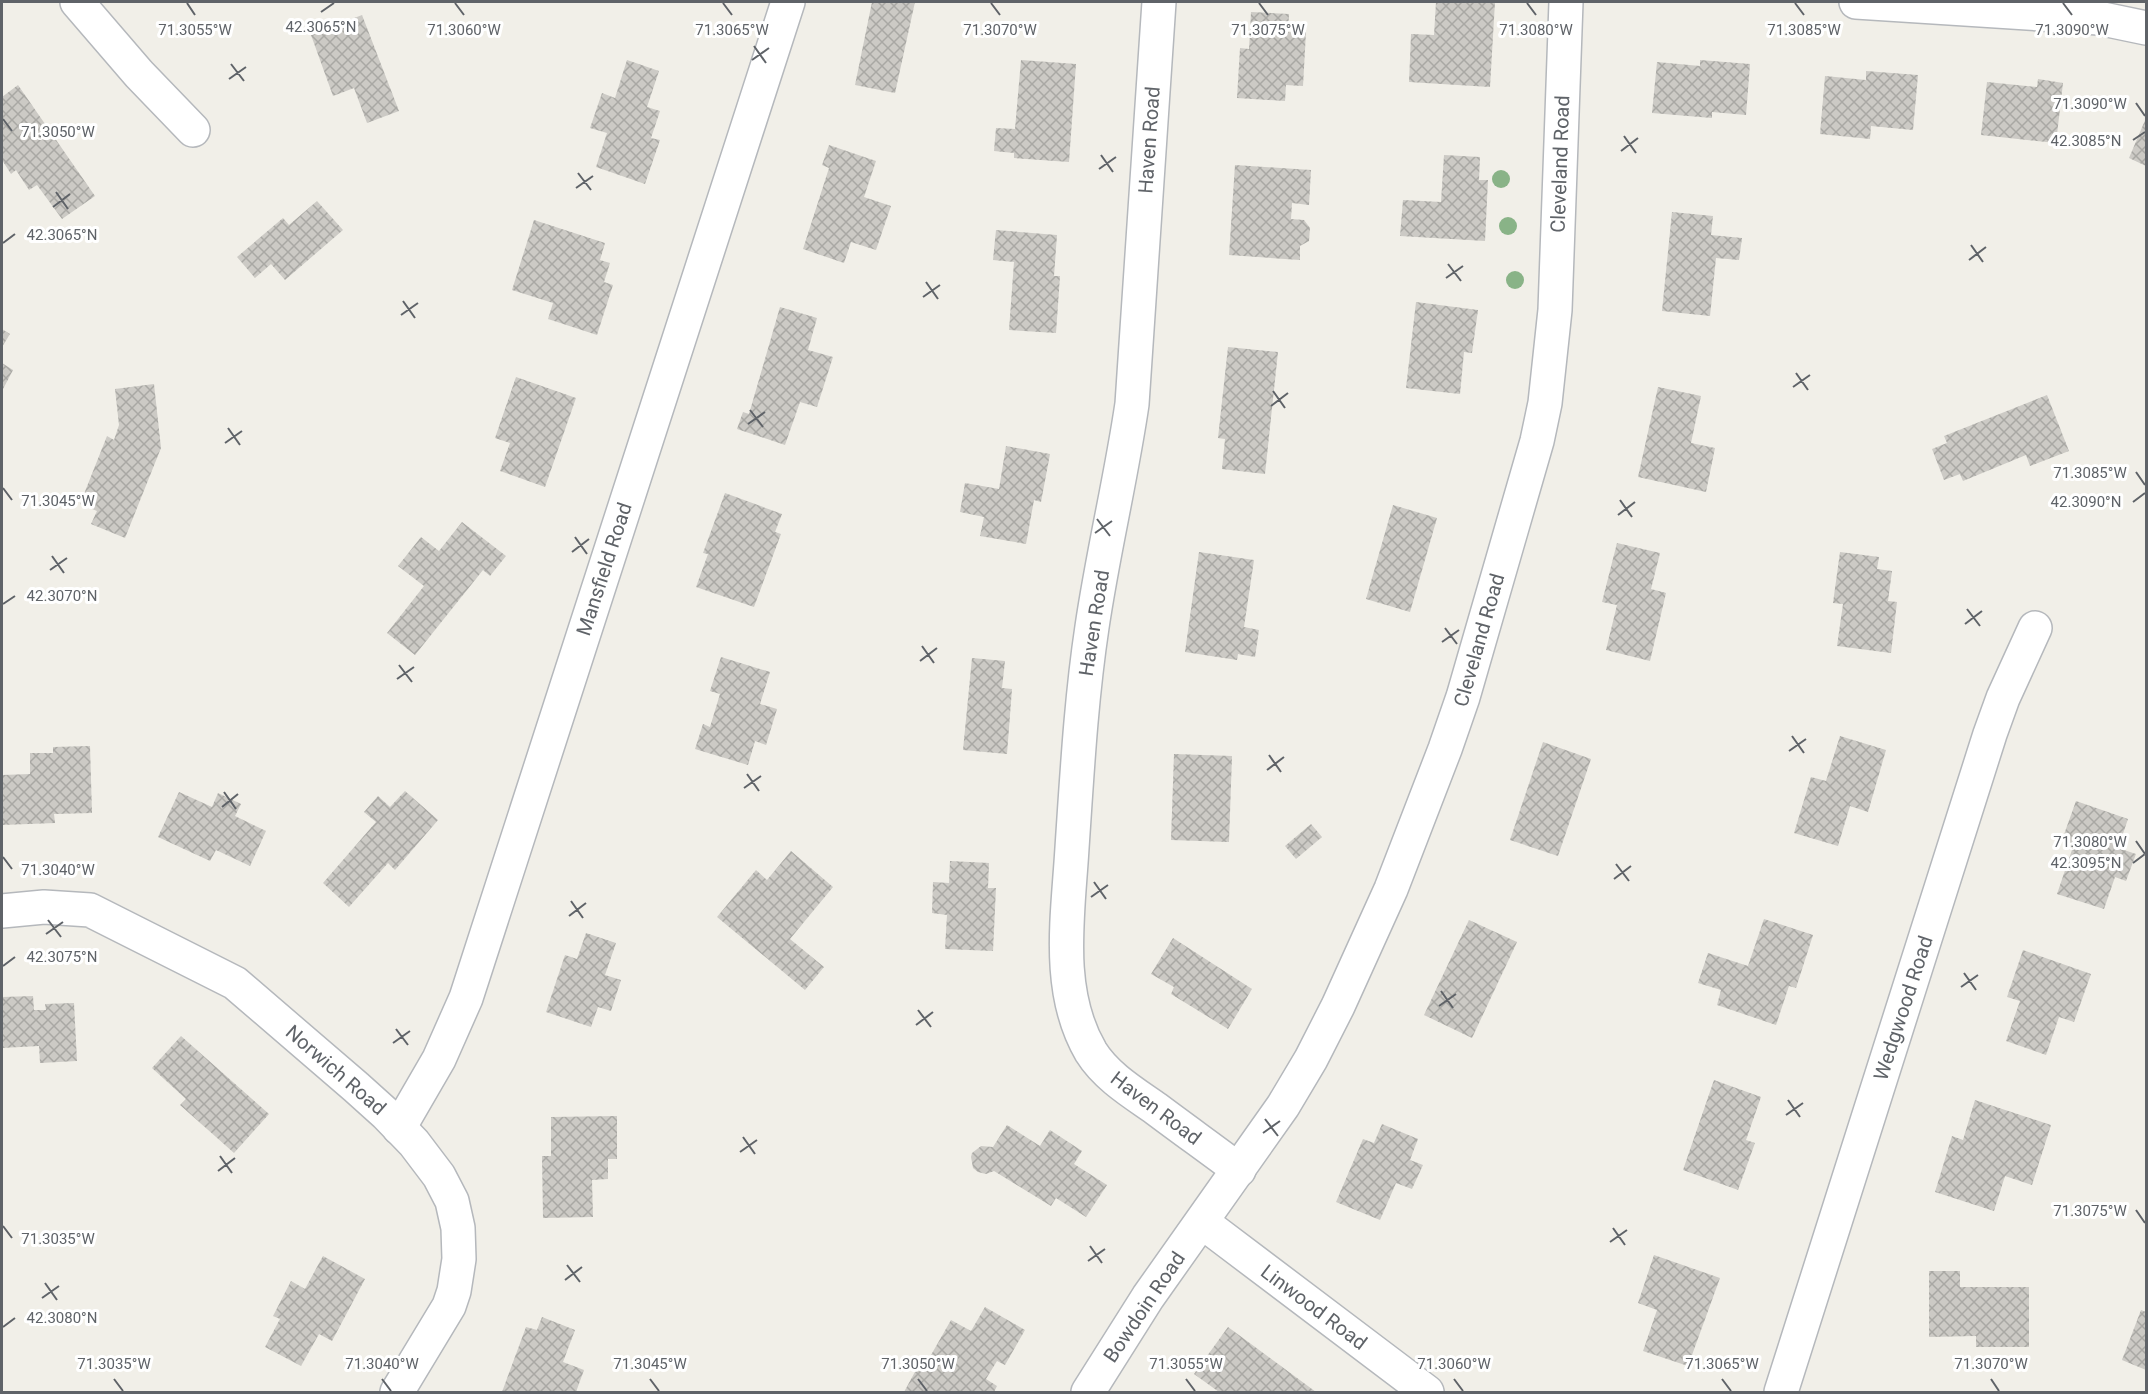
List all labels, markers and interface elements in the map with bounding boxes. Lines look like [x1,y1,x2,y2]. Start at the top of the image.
text: 42.3065°N [286,18,356,36]
text: 71.3055°W [158,21,232,39]
text: 71.3060°W [427,21,501,39]
text: 71.3065°W [695,21,769,39]
text: 71.3070°W [963,21,1037,39]
text: 71.3075°W [1231,21,1305,39]
text: 71.3080°W [1499,21,1573,39]
text: 71.3085°W [1767,21,1841,39]
text: 71.3090°W [2035,21,2109,39]
street label: Haven Road [1133,86,1165,194]
street label: Cleveland Road [1546,95,1574,233]
text: 71.3090°W [2053,95,2127,113]
text: 71.3050°W [21,123,95,141]
text: 42.3085°N [2051,132,2121,150]
text: 42.3065°N [27,226,97,244]
text: 71.3085°W [2053,464,2127,482]
text: 71.3045°W [21,492,95,510]
text: 42.3090°N [2051,493,2121,511]
street label: Mansfield Road [571,499,637,639]
street label: Haven Road [1074,568,1114,678]
street label: Cleveland Road [1449,571,1509,709]
text: 42.3070°N [27,587,97,605]
text: 71.3080°W [2053,833,2127,851]
text: 42.3095°N [2051,854,2121,872]
text: 71.3040°W [21,861,95,879]
street label: Wedgwood Road [1868,933,1938,1083]
text: 42.3075°N [27,948,97,966]
street label: Norwich Road [281,1020,391,1120]
street label: Haven Road [1106,1066,1206,1150]
text: 71.3075°W [2053,1202,2127,1220]
text: 71.3035°W [21,1230,95,1248]
street label: Bowdoin Road [1098,1247,1190,1367]
street label: Linwood Road [1256,1259,1372,1355]
text: 42.3080°N [27,1309,97,1327]
text: 71.3035°W [77,1355,151,1373]
text: 71.3040°W [345,1355,419,1373]
text: 71.3045°W [613,1355,687,1373]
text: 71.3050°W [881,1355,955,1373]
text: 71.3055°W [1149,1355,1223,1373]
text: 71.3060°W [1417,1355,1491,1373]
text: 71.3065°W [1685,1355,1759,1373]
text: 71.3070°W [1954,1355,2028,1373]

